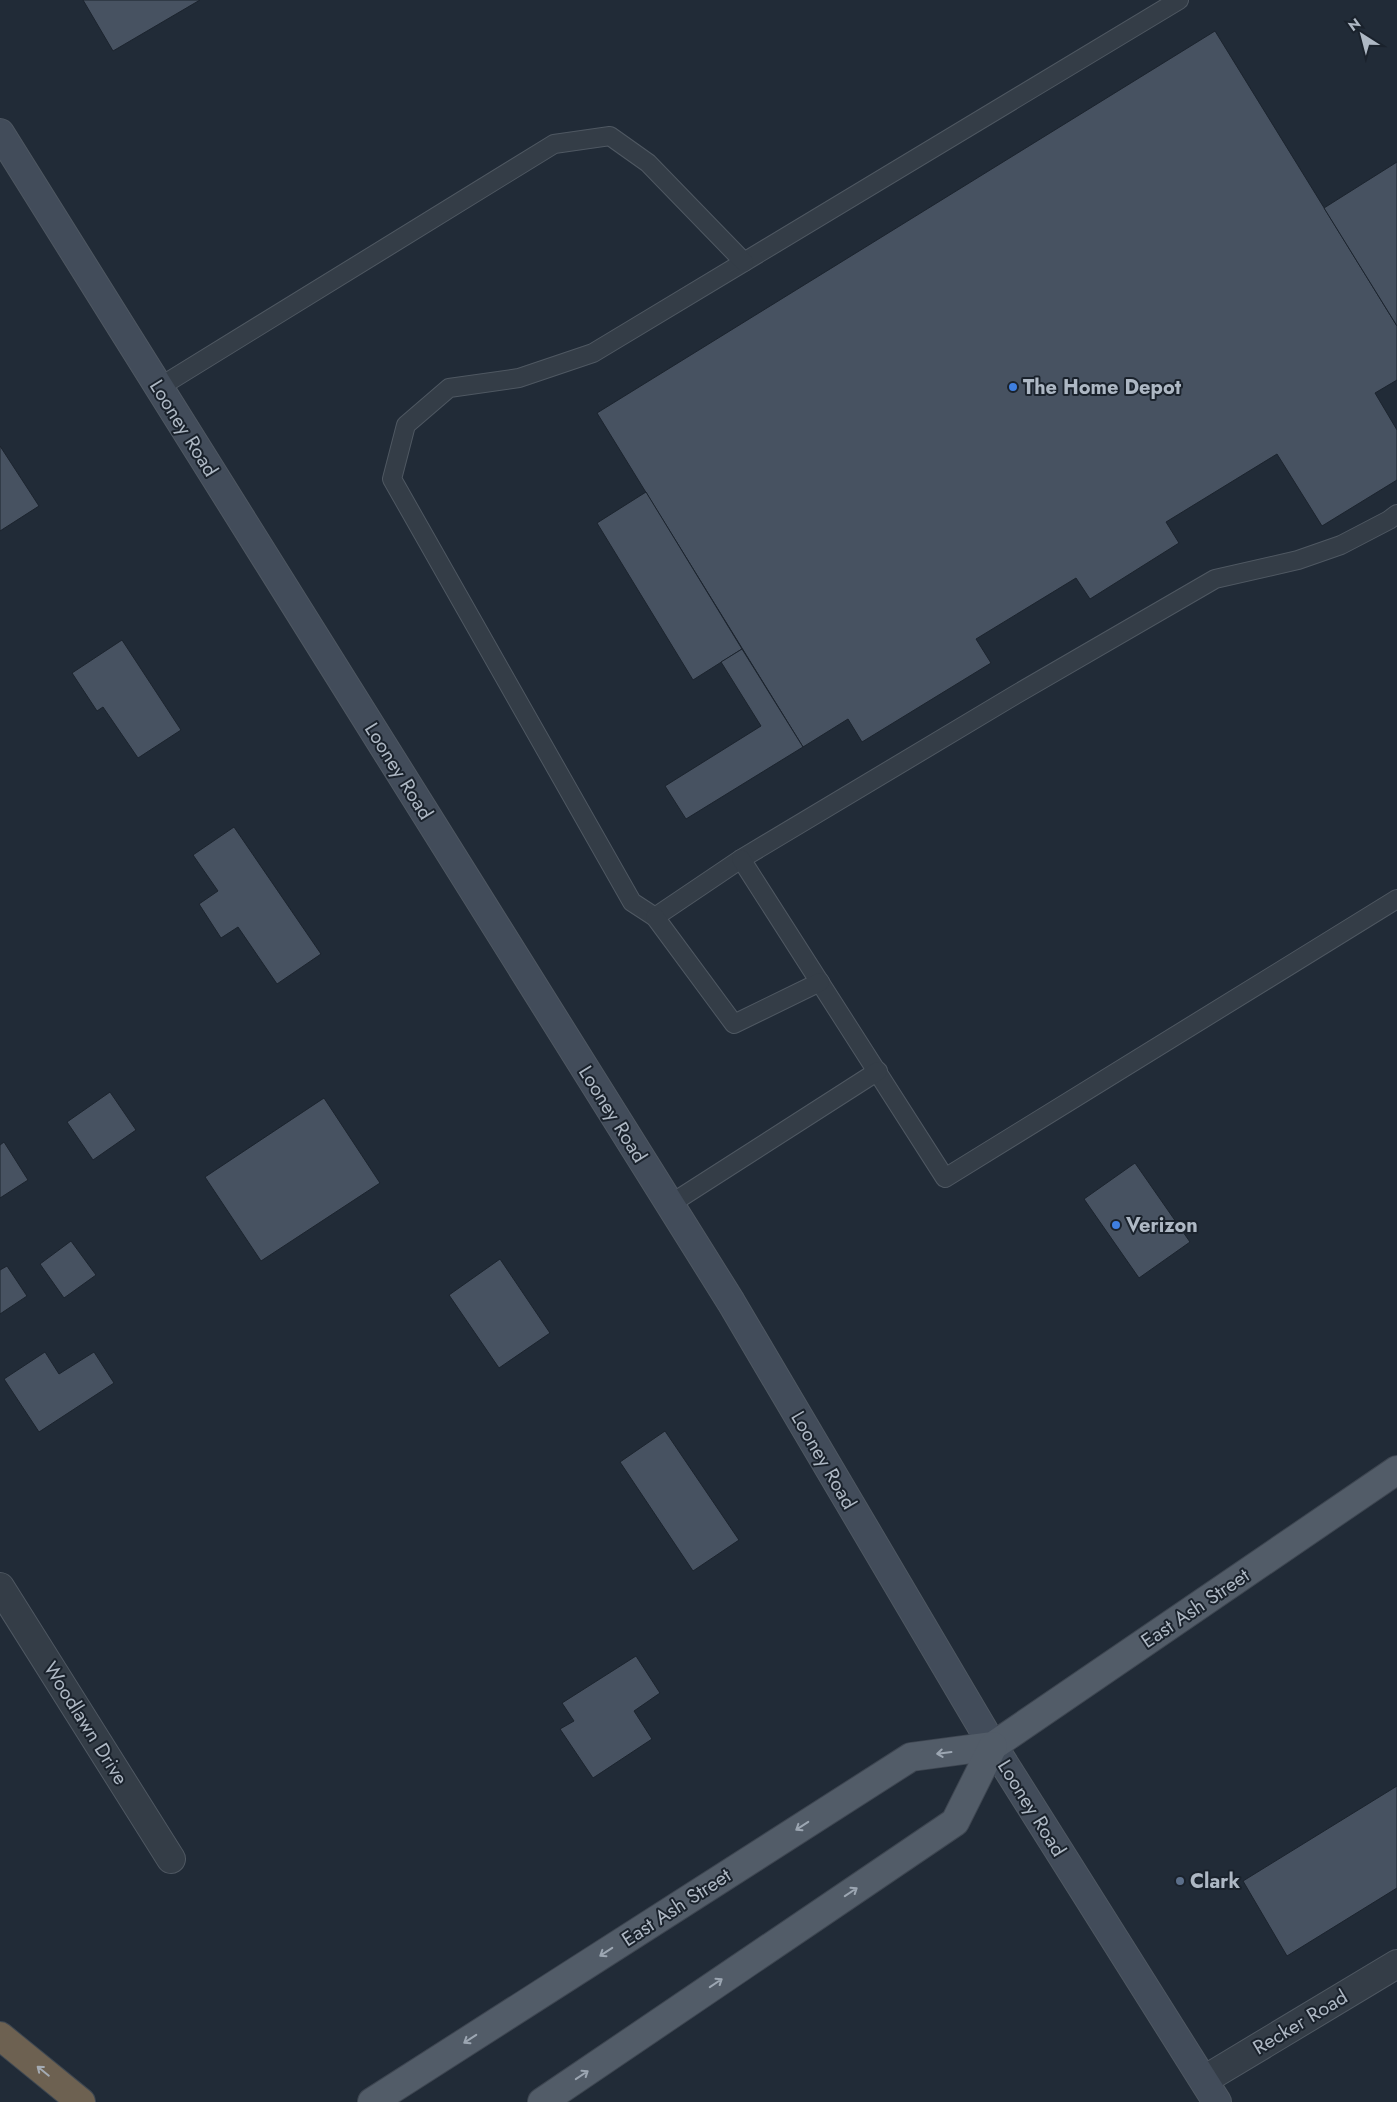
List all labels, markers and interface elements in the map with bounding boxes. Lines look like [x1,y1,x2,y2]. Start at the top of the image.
north arrow [1337,10,1387,60]
text: N [1344,13,1365,36]
place label: The Home Depot [1023,373,1182,402]
street label: Looney Road [142,374,225,482]
marker: The Home Depot [1007,381,1019,393]
street label: Looney Road [357,717,440,825]
street label: Looney Road [571,1060,654,1168]
place label: Verizon [1125,1211,1198,1240]
marker: Verizon [1110,1219,1122,1231]
street label: Looney Road [784,1406,863,1515]
street label: East Ash Street [1135,1561,1255,1655]
street label: Woodlawn Drive [36,1656,135,1790]
one-way arrow [937,1748,953,1758]
street label: Looney Road [990,1754,1073,1862]
one-way arrow [796,1822,810,1832]
street label: East Ash Street [616,1861,737,1954]
place label: Clark [1190,1867,1240,1896]
marker: Clark [1174,1875,1186,1887]
one-way arrow [844,1887,858,1897]
one-way arrow [600,1947,614,1957]
one-way arrow [709,1978,723,1988]
street label: Recker Road [1247,1983,1353,2062]
one-way arrow [463,2035,477,2045]
one-way arrow [37,2066,50,2077]
one-way arrow [575,2070,589,2080]

